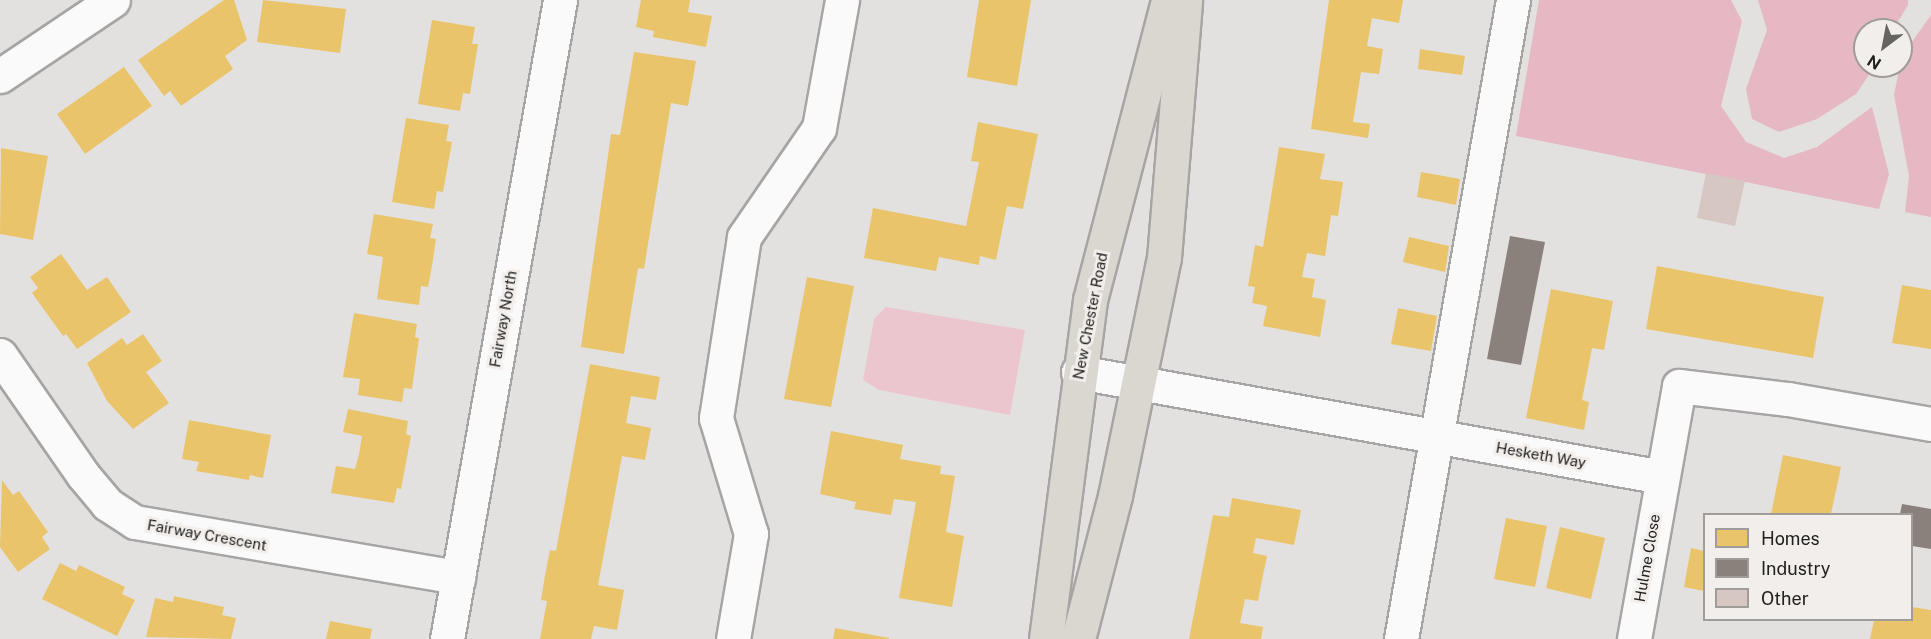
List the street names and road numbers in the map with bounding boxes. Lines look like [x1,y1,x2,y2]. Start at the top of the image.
street label: New Chester Road [1069,251,1111,381]
street label: Fairway North [486,269,520,369]
street label: Hesketh Way [1494,438,1588,472]
street label: Hulme Close [1630,513,1664,603]
street label: Fairway Crescent [146,516,268,554]

